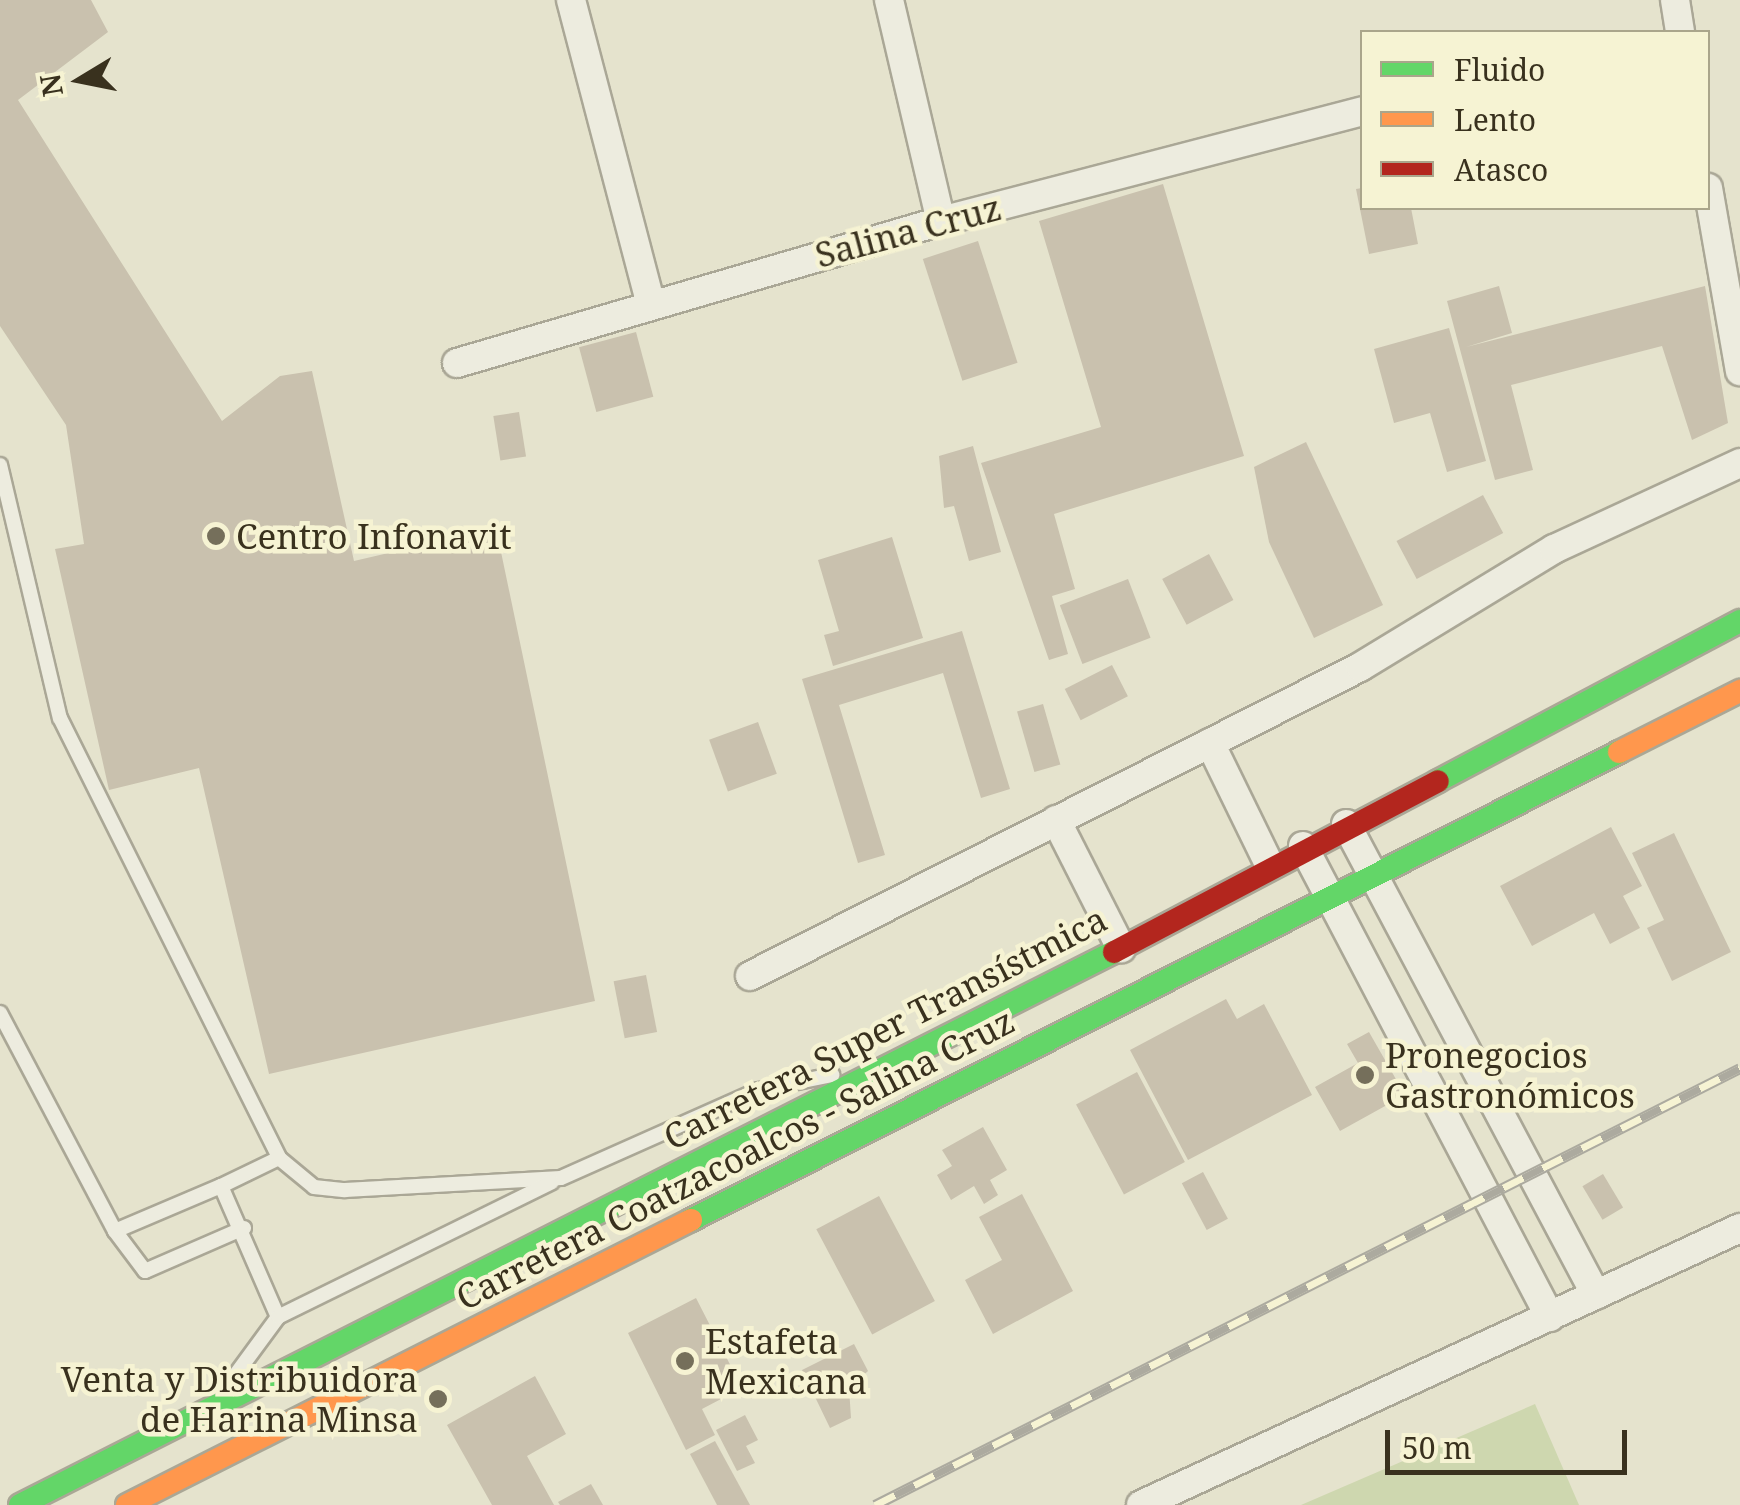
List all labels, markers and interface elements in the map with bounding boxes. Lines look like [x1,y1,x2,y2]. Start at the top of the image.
north arrow [30,30,130,130]
legend [1360,30,1710,210]
text: Fluido [1454,49,1545,90]
text: N [30,71,71,99]
text: Lento [1454,99,1536,140]
text: Atasco [1454,149,1548,190]
street label: Salina Cruz [811,186,1005,276]
place label: Centro Infonavit [236,515,511,557]
marker: Centro Infonavit [205,525,227,547]
street label: Carretera Super Transístmica [657,898,1113,1158]
street label: Carretera Coatzacoalcos - Salina Cruz [449,999,1021,1319]
place label: Pronegocios Gastronómicos [1385,1034,1635,1116]
marker: Pronegocios Gastronómicos [1354,1064,1376,1086]
place label: Estafeta Mexicana [705,1320,867,1402]
marker: Estafeta Mexicana [674,1350,696,1372]
place label: Venta y Distribuidora de Harina Minsa [61,1358,418,1440]
marker: Venta y Distribuidora de Harina Minsa [427,1388,449,1410]
scale bar [1390,1410,1632,1472]
text: 50 m [1402,1427,1472,1468]

